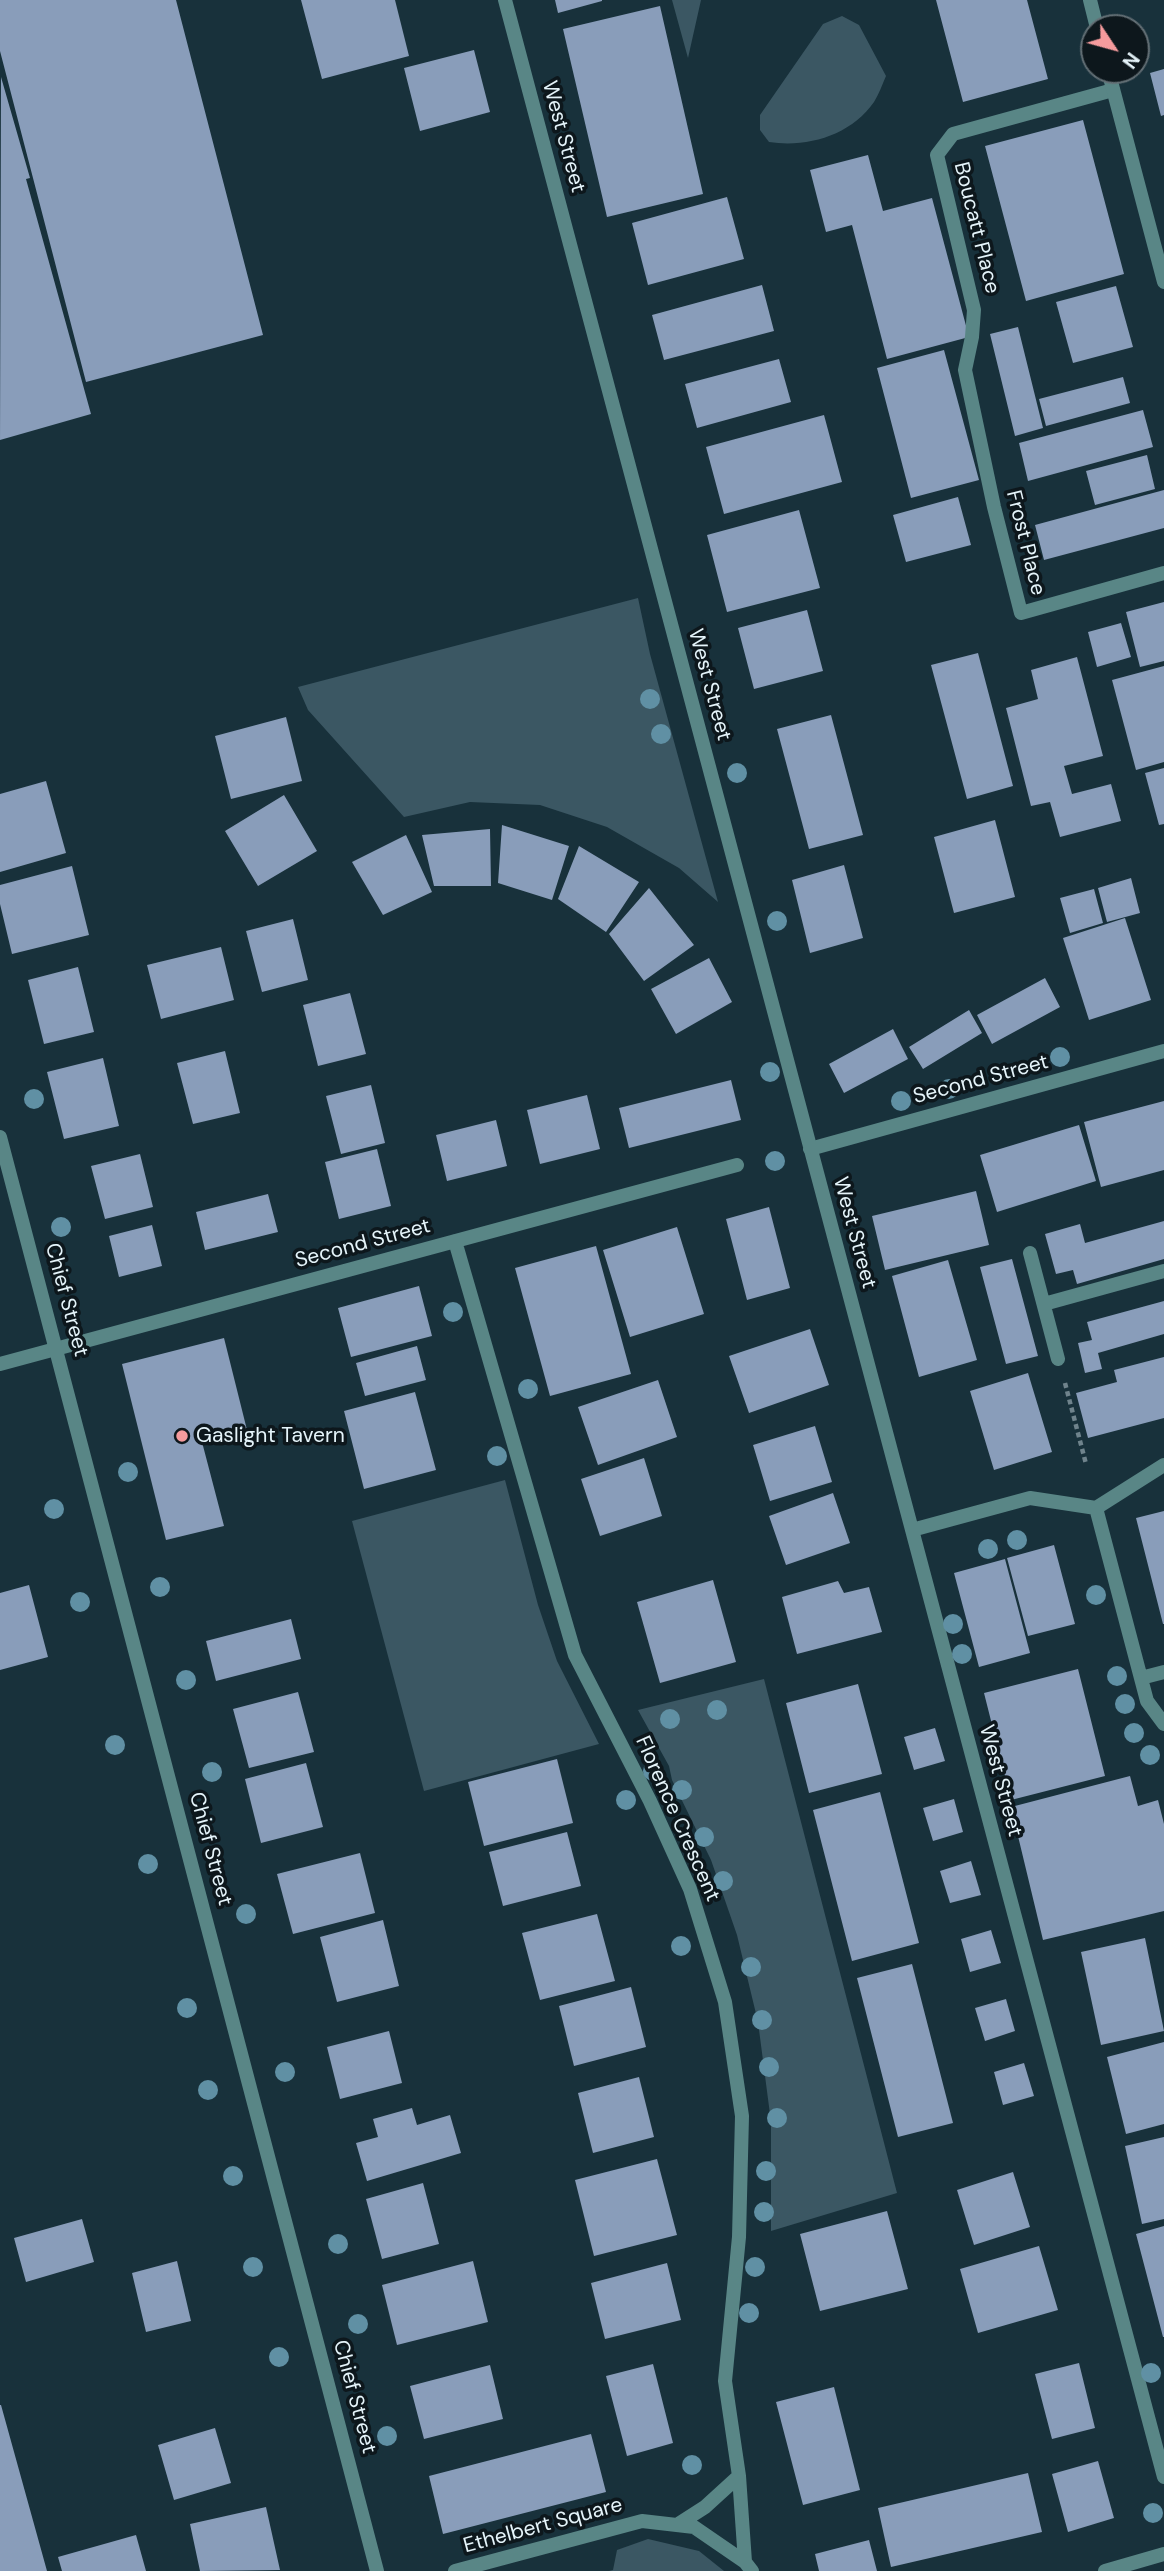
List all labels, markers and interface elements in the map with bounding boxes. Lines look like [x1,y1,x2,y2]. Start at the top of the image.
north arrow [1080,14,1150,84]
text: N [1117,48,1145,73]
street label: West Street [536,78,590,196]
street label: Boucatt Place [947,160,1005,296]
street label: Frost Place [1000,488,1050,598]
street label: West Street [682,626,736,744]
street label: Second Street [911,1050,1051,1110]
street label: West Street [827,1174,881,1292]
street label: Second Street [293,1214,433,1274]
street label: Chief Street [39,1241,93,1359]
place label: Gaslight Tavern [196,1423,345,1449]
marker: Gaslight Tavern [174,1428,190,1444]
street label: West Street [973,1722,1027,1840]
street label: Florence Crescent [629,1732,725,1906]
street label: Chief Street [183,1790,237,1908]
street label: Chief Street [327,2338,381,2456]
street label: Ethelbert Square [461,2493,625,2559]

